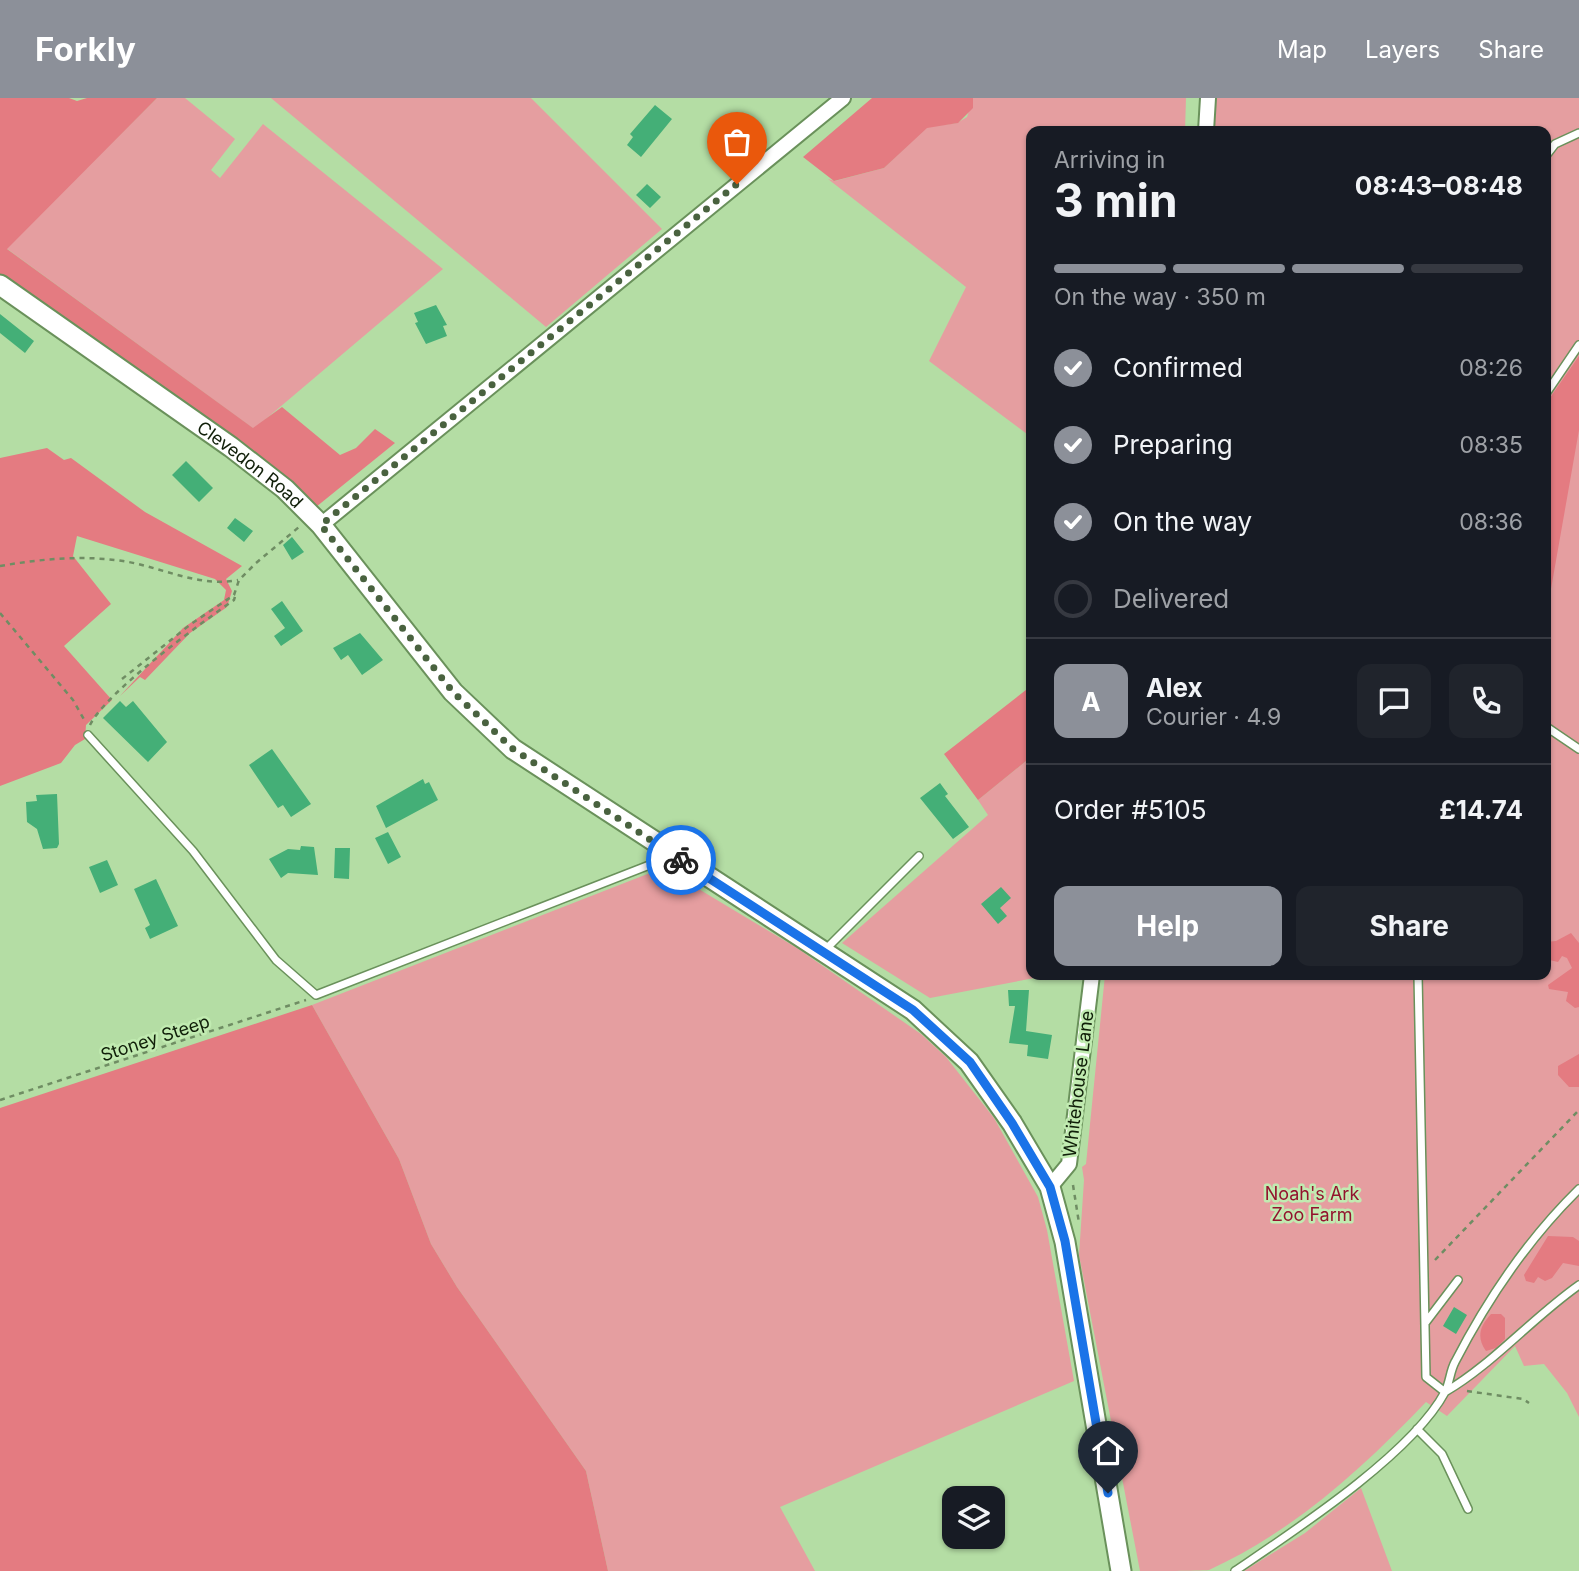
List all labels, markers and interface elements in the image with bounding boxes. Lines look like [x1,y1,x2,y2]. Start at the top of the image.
text: Forkly [35,29,136,69]
text: Map [1277,35,1327,64]
text: Layers [1365,35,1440,64]
text: Share [1478,35,1544,64]
pin [707,112,767,184]
icon: bag [718,123,756,161]
text: Arriving in [1054,146,1165,174]
text: 08:43–08:48 [1355,170,1523,201]
text: 3 min [1054,172,1178,228]
text: On the way · 350 m [1054,283,1266,311]
icon: check [1054,349,1092,387]
text: Confirmed [1113,352,1243,383]
text: 08:26 [1459,354,1523,382]
street label: Clevedon Road [193,416,308,512]
icon: check [1054,426,1092,464]
text: Preparing [1113,429,1233,460]
text: 08:35 [1459,431,1523,459]
icon: check [1054,503,1092,541]
text: On the way [1113,506,1252,537]
text: 08:36 [1459,508,1523,536]
text: Delivered [1113,583,1229,614]
button: chat [1357,664,1431,738]
button: phone [1449,664,1523,738]
text: Alex [1146,672,1203,703]
text: A [1081,686,1101,717]
text: Courier · 4.9 [1146,703,1281,731]
text: Order #5105 [1054,794,1206,825]
text: £14.74 [1439,794,1523,825]
courier [646,825,716,895]
icon: bike [662,841,700,879]
button: Help [1054,886,1282,966]
button: Share [1296,886,1523,966]
street label: Whitehouse Lane [1059,1010,1097,1158]
street label: Stoney Steep [98,1011,212,1065]
park label: Noah's Ark Zoo Farm [1265,1183,1359,1225]
pin [1078,1421,1138,1493]
icon: home [1089,1432,1127,1470]
map controls [942,1486,1005,1549]
button: layers [942,1486,1005,1549]

